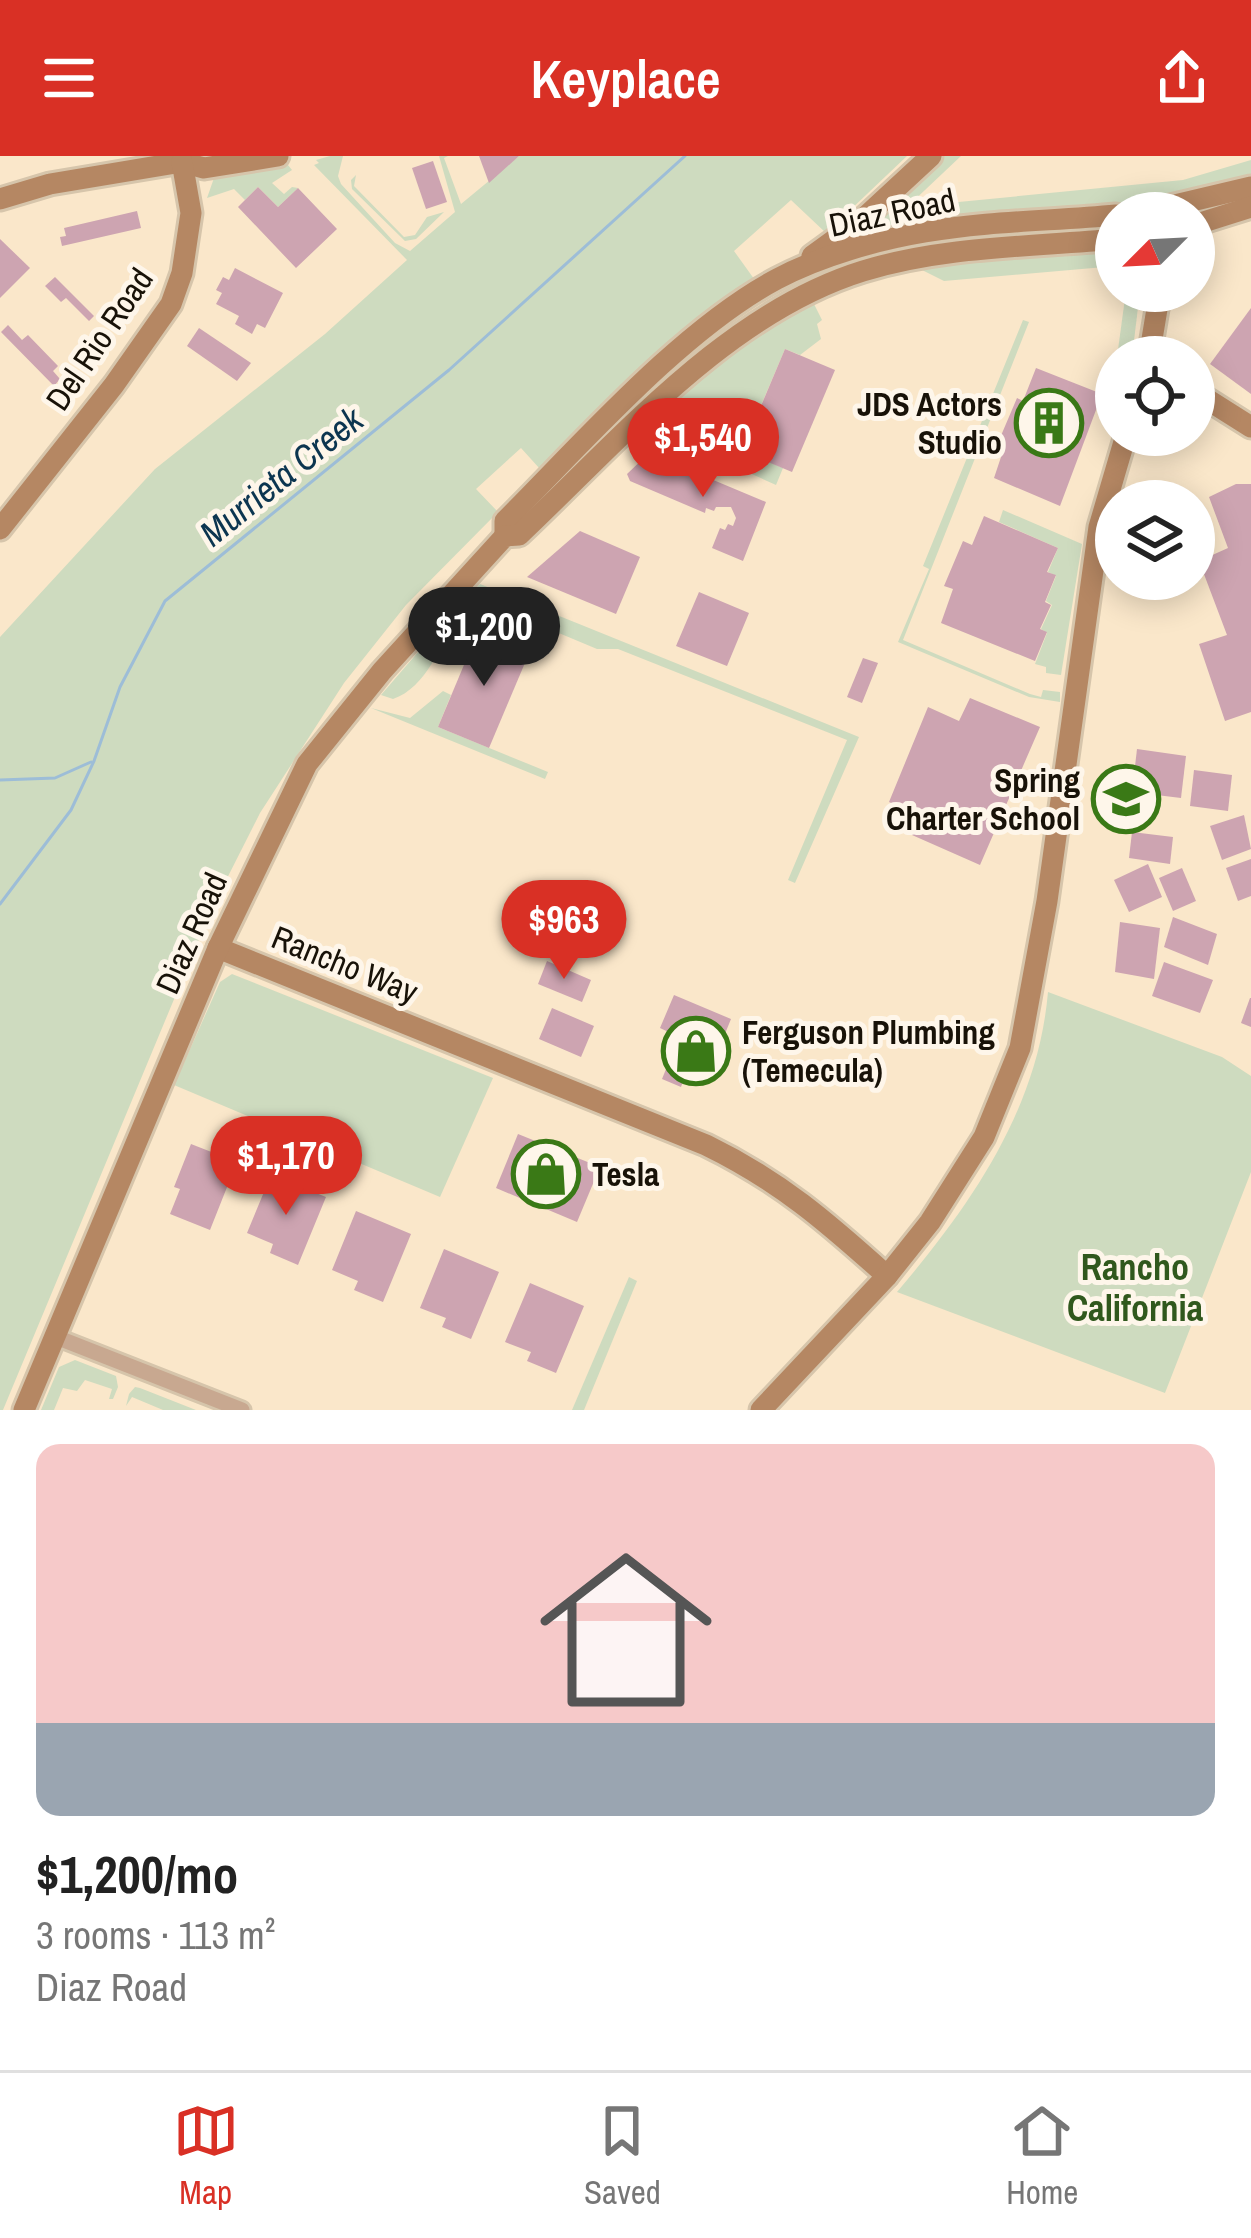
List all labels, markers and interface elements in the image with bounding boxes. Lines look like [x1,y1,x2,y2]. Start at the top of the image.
text: Keyplace [530,42,721,115]
icon: menu [36,45,102,111]
icon: share [1149,45,1215,111]
street label: Diaz Road [825,177,959,247]
north arrow [1095,192,1215,312]
map controls [1095,192,1215,600]
street label: Del Rio Road [35,259,163,419]
button: locate [1095,336,1215,456]
place label: JDS Actors Studio [857,382,1002,464]
building icon: JDS Actors Studio [1014,388,1084,458]
water label: Murrieta Creek [189,395,374,557]
pin: $1,540 [605,398,801,500]
text: $1,540 [654,411,752,463]
button: layers [1095,480,1215,600]
pin: $1,200 [386,587,582,689]
text: $1,200 [435,600,533,652]
place label: Spring Charter School [886,758,1080,840]
school or university icon: Spring Charter School [1091,764,1161,834]
street label: Diaz Road [145,866,237,1000]
pin: $963 [493,880,635,982]
text: $963 [528,893,600,945]
street label: Rancho Way [265,915,425,1013]
place label: Ferguson Plumbing (Temecula) [742,1010,995,1092]
shop icon: Ferguson Plumbing (Temecula) [661,1016,731,1086]
pin: $1,170 [188,1116,384,1218]
text: $1,170 [237,1129,335,1181]
shop icon: Tesla [511,1139,581,1209]
place label: Tesla [592,1152,659,1196]
district label: Rancho California [1067,1243,1204,1332]
icon: home [518,1522,734,1738]
text: $1,200/mo [36,1840,238,1909]
text: 3 rooms · 113 m² [36,1909,275,1961]
text: Diaz Road [36,1961,187,2013]
tab: Map [173,2098,239,2214]
tab: Saved [584,2098,661,2214]
tab: Home [1006,2098,1078,2214]

